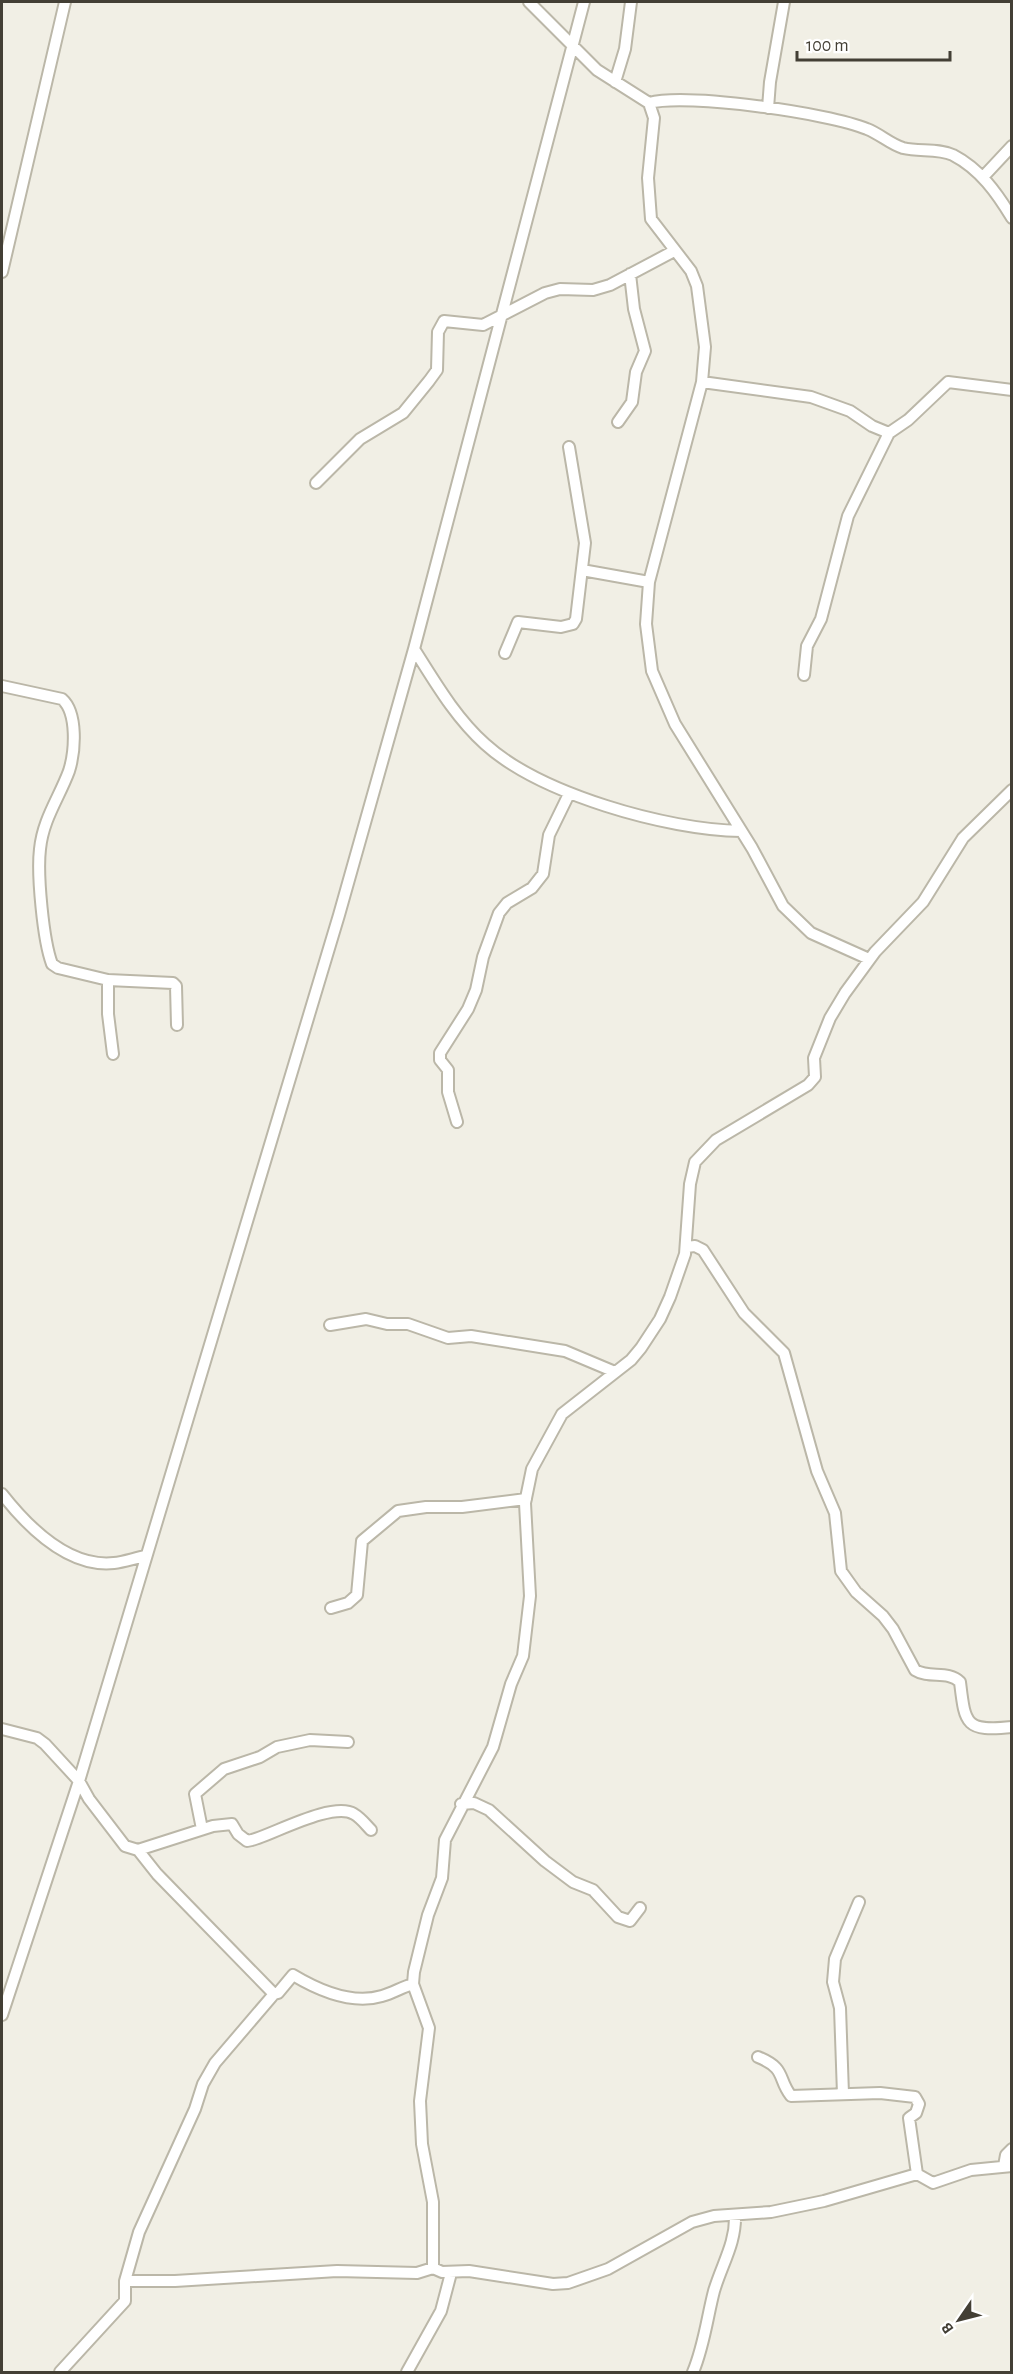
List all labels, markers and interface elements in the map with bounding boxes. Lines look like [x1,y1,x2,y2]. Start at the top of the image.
scale bar [797,24,950,62]
text: 100 m [806,37,849,55]
north arrow [929,2290,989,2350]
text: B [938,2320,957,2336]

